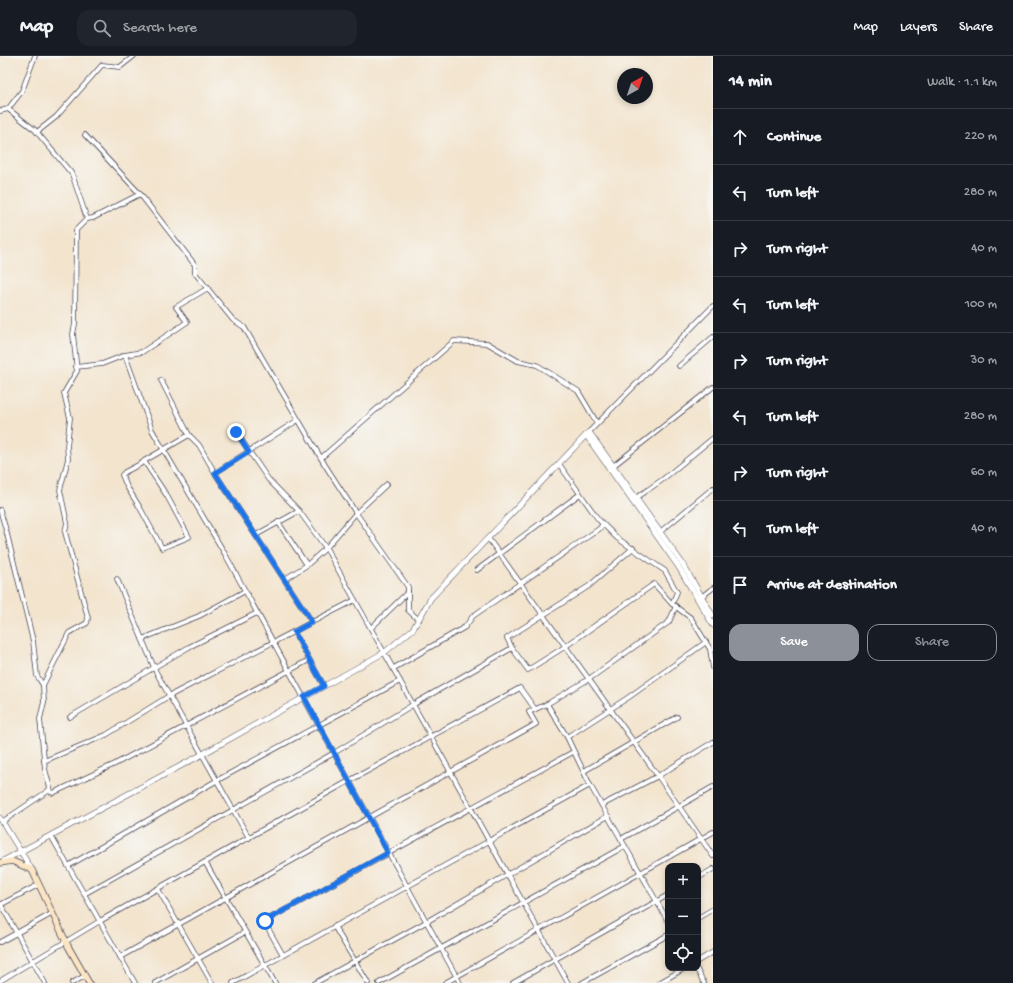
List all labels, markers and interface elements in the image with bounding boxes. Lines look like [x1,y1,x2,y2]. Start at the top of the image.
search box [77,10,357,46]
text: Map [20,16,53,39]
icon: search [91,17,113,39]
text: Search here [123,19,197,37]
text: Map [854,19,878,36]
text: Layers [900,19,937,36]
text: Share [959,19,993,36]
north arrow [617,68,653,104]
text: 14 min [729,72,772,92]
text: Walk · 1.1 km [927,75,997,90]
icon: ahead [729,126,751,148]
text: Continue [767,128,821,146]
text: 220 m [965,129,997,144]
icon: left [729,182,751,204]
text: Turn left [767,184,818,202]
text: 280 m [964,185,997,200]
icon: right [729,238,751,260]
text: Turn right [767,240,827,258]
text: 40 m [971,241,997,256]
icon: left [729,294,751,316]
text: Turn left [767,296,818,314]
text: 100 m [965,297,997,312]
icon: right [729,350,751,372]
text: Turn right [767,352,827,370]
text: 30 m [971,353,997,368]
icon: left [729,406,751,428]
text: Turn left [767,408,818,426]
text: 280 m [964,409,997,424]
route end [227,423,245,441]
icon: right [729,462,751,484]
text: Turn right [767,464,827,482]
text: 60 m [971,465,997,480]
icon: left [729,518,751,540]
text: Turn left [767,520,818,538]
text: 40 m [971,521,997,536]
icon: arrive [729,574,751,596]
text: Arrive at destination [767,576,897,594]
button: Save [729,624,859,661]
button: Share [867,624,997,661]
map controls [665,863,701,971]
button: + [665,863,701,899]
button: − [665,899,701,935]
route start [256,912,274,930]
button: locate [665,935,701,971]

